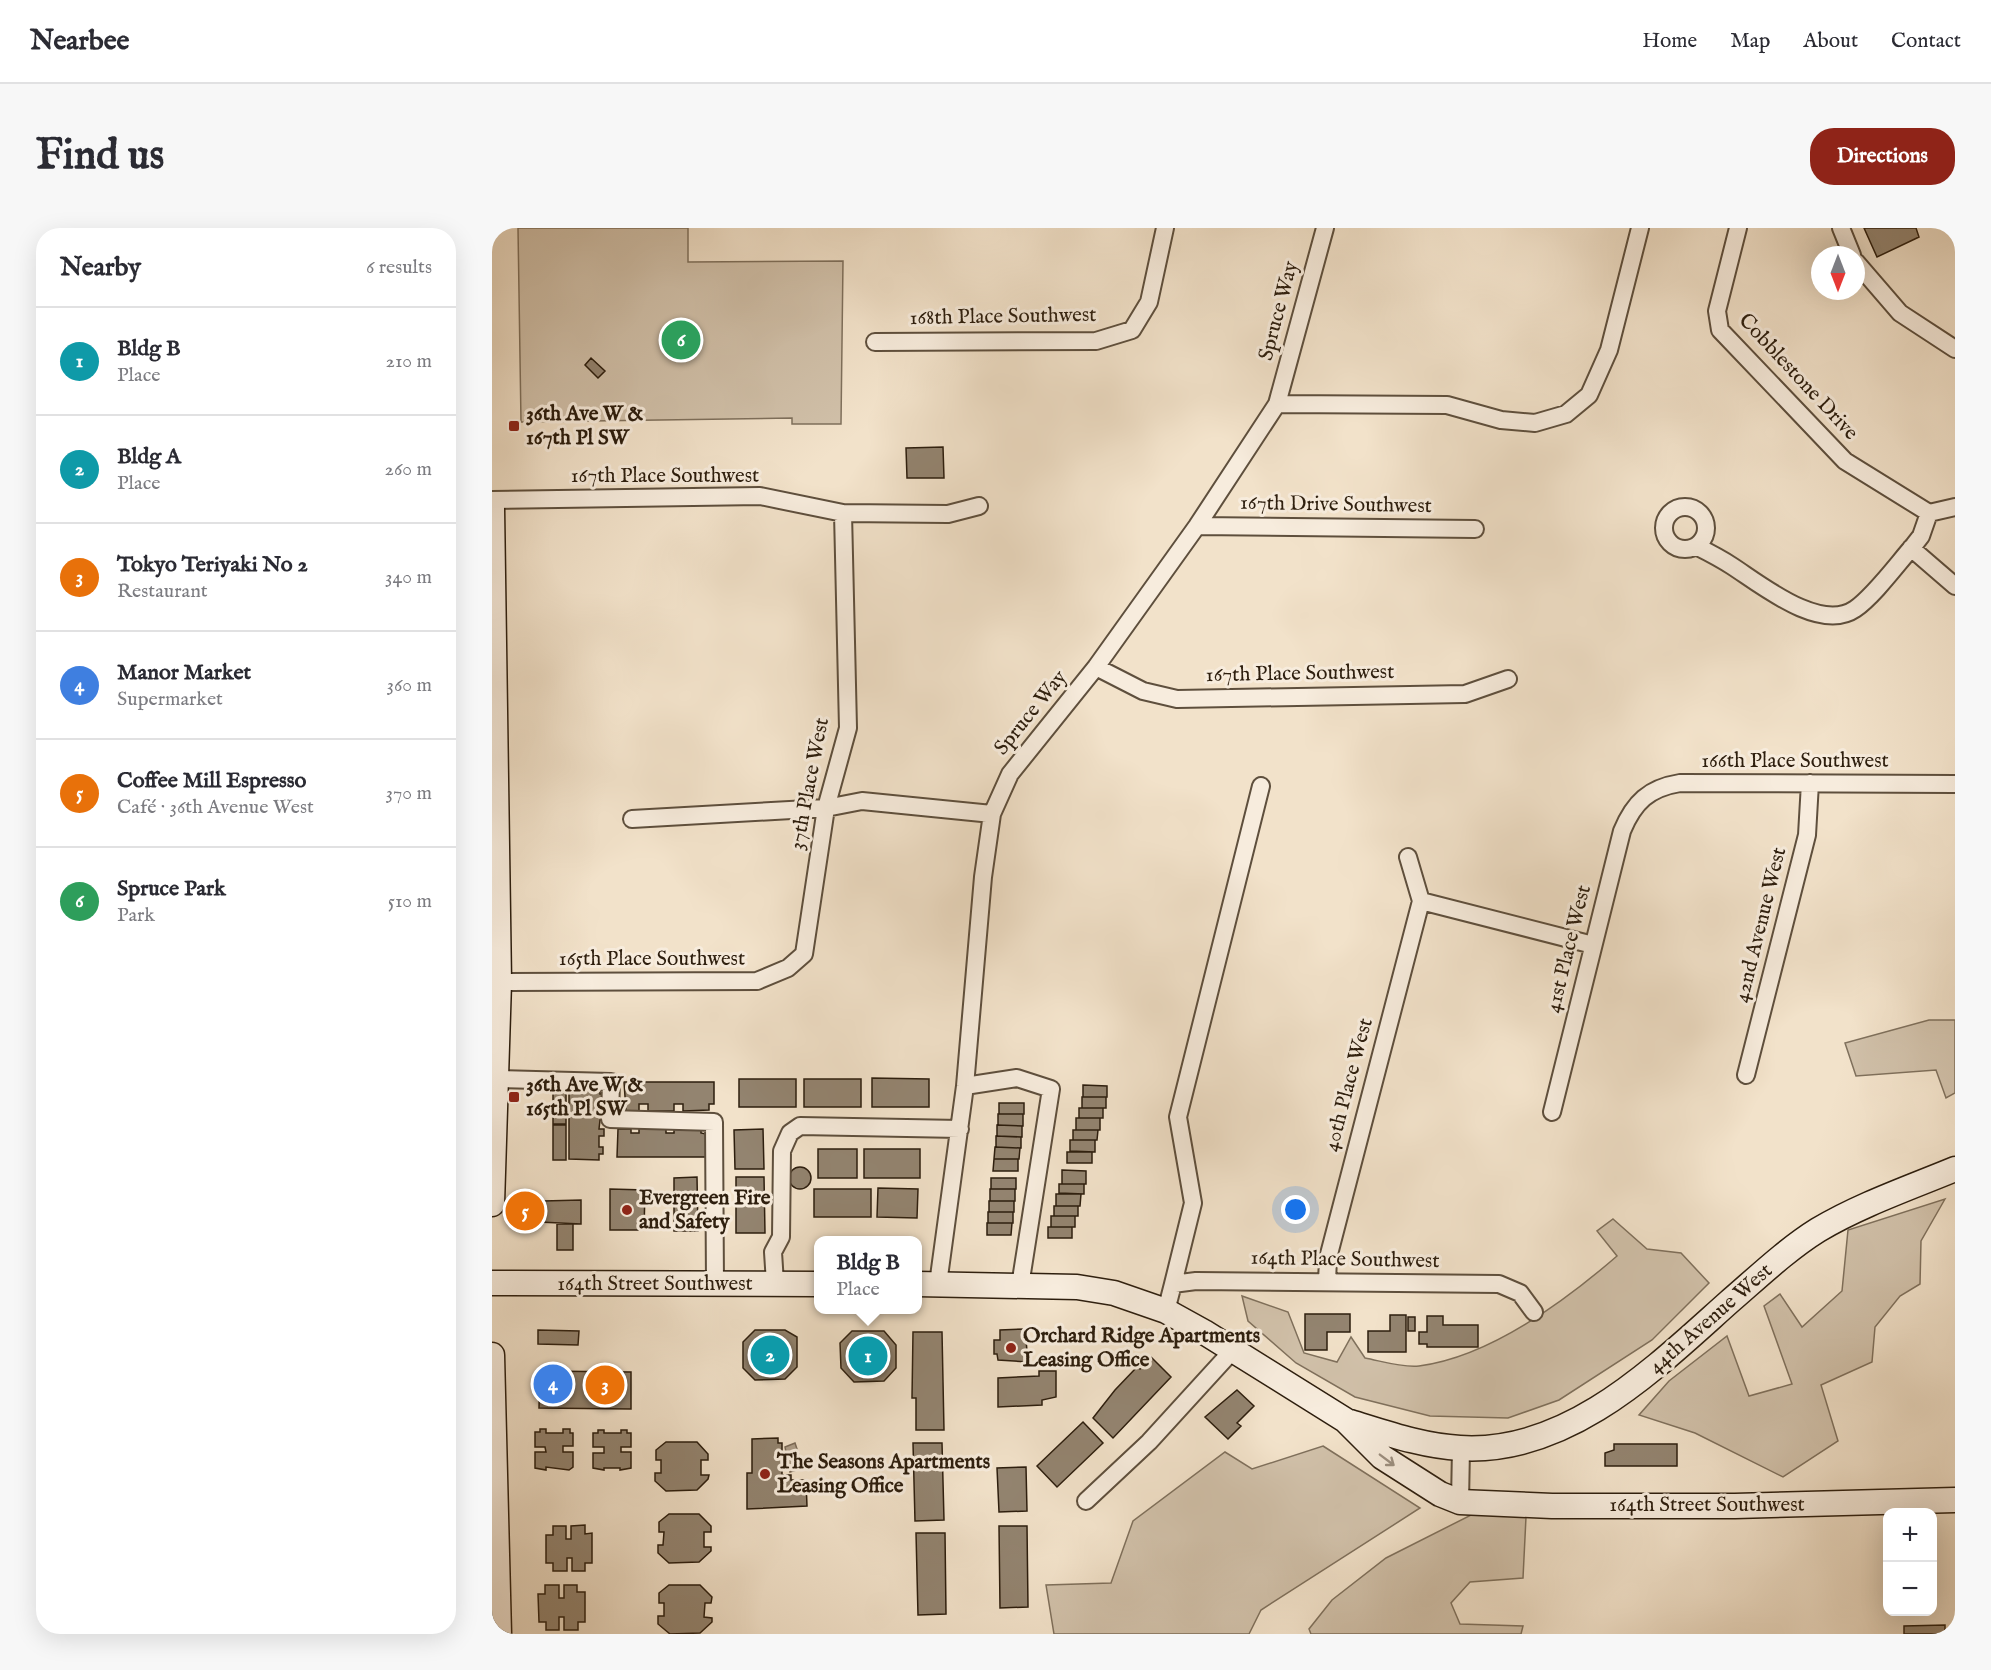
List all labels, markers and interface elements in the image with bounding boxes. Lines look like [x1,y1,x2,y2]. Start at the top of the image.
text: Nearbee [30,24,129,59]
text: Home [1642,28,1697,55]
text: Map [1730,28,1770,55]
text: About [1803,28,1858,55]
text: Contact [1891,28,1961,55]
button: Directions [1810,128,1955,185]
text: Find us [36,130,164,183]
north arrow [1811,246,1865,300]
text: Nearby [60,251,141,284]
text: 6 results [366,255,432,280]
street label: Spruce Way [1253,258,1305,364]
street label: 168th Place Southwest [909,302,1097,332]
street label: Cobblestone Drive [1732,308,1864,446]
pin: 6 [662,318,700,362]
text: Bldg B [117,335,181,363]
text: 1 [76,349,83,374]
text: 210 m [386,349,432,374]
text: Place [117,363,160,388]
place label: 36th Ave W & 167th Pl SW [526,401,643,452]
marker: 36th Ave W & 167th Pl SW [507,419,521,433]
text: Bldg A [117,443,181,471]
text: 2 [75,457,84,482]
text: 260 m [385,457,432,482]
street label: 167th Place Southwest [571,463,759,490]
text: Place [117,471,160,496]
street label: 167th Drive Southwest [1240,490,1432,520]
text: Tokyo Teriyaki No 2 [117,551,308,579]
text: 3 [76,565,83,590]
text: 340 m [385,565,432,590]
text: Restaurant [117,579,208,604]
text: Manor Market [117,659,251,687]
street label: 167th Place Southwest [1205,659,1395,689]
street label: Spruce Way [988,664,1074,761]
text: 4 [75,673,84,698]
text: 360 m [386,673,432,698]
text: Supermarket [117,687,223,712]
street label: 37th Place West [784,716,836,852]
street label: 166th Place Southwest [1701,748,1889,775]
text: Coffee Mill Espresso [117,767,306,795]
text: 5 [76,781,83,806]
text: 370 m [386,781,432,806]
text: Café · 36th Avenue West [117,795,314,820]
street label: 42nd Avenue West [1729,845,1793,1005]
text: Spruce Park [117,875,226,903]
street label: 41st Place West [1540,882,1598,1016]
text: 6 [75,889,84,914]
text: 510 m [388,889,432,914]
text: Park [117,903,155,928]
street label: 165th Place Southwest [559,946,745,973]
street label: 40th Place West [1318,1015,1380,1155]
place label: 36th Ave W & 165th Pl SW [526,1072,643,1123]
marker: 36th Ave W & 165th Pl SW [507,1090,521,1104]
place label: Evergreen Fire and Safety [639,1185,771,1236]
pin: 5 [506,1188,544,1234]
your location [1281,1195,1310,1224]
marker: Evergreen Fire and Safety [620,1203,634,1217]
popup [814,1236,922,1314]
street label: 164th Place Southwest [1250,1245,1440,1275]
text: Bldg B [836,1249,900,1277]
street label: 44th Avenue West [1643,1258,1779,1380]
street label: 164th Street Southwest [557,1271,753,1298]
text: Place [836,1277,880,1302]
place label: Orchard Ridge Apartments Leasing Office [1023,1323,1260,1374]
pin: 2 [750,1332,790,1378]
pin: 1 [848,1334,887,1378]
marker: Orchard Ridge Apartments Leasing Office [1004,1341,1018,1355]
pin: 4 [534,1362,572,1406]
pin: 3 [586,1362,624,1408]
place label: The Seasons Apartments Leasing Office [776,1449,990,1500]
one-way arrow [1379,1454,1395,1466]
marker: The Seasons Apartments Leasing Office [758,1467,772,1481]
street label: 164th Street Southwest [1609,1492,1805,1519]
map controls [1883,1508,1937,1616]
button: + [1883,1508,1937,1562]
button: − [1883,1562,1937,1616]

